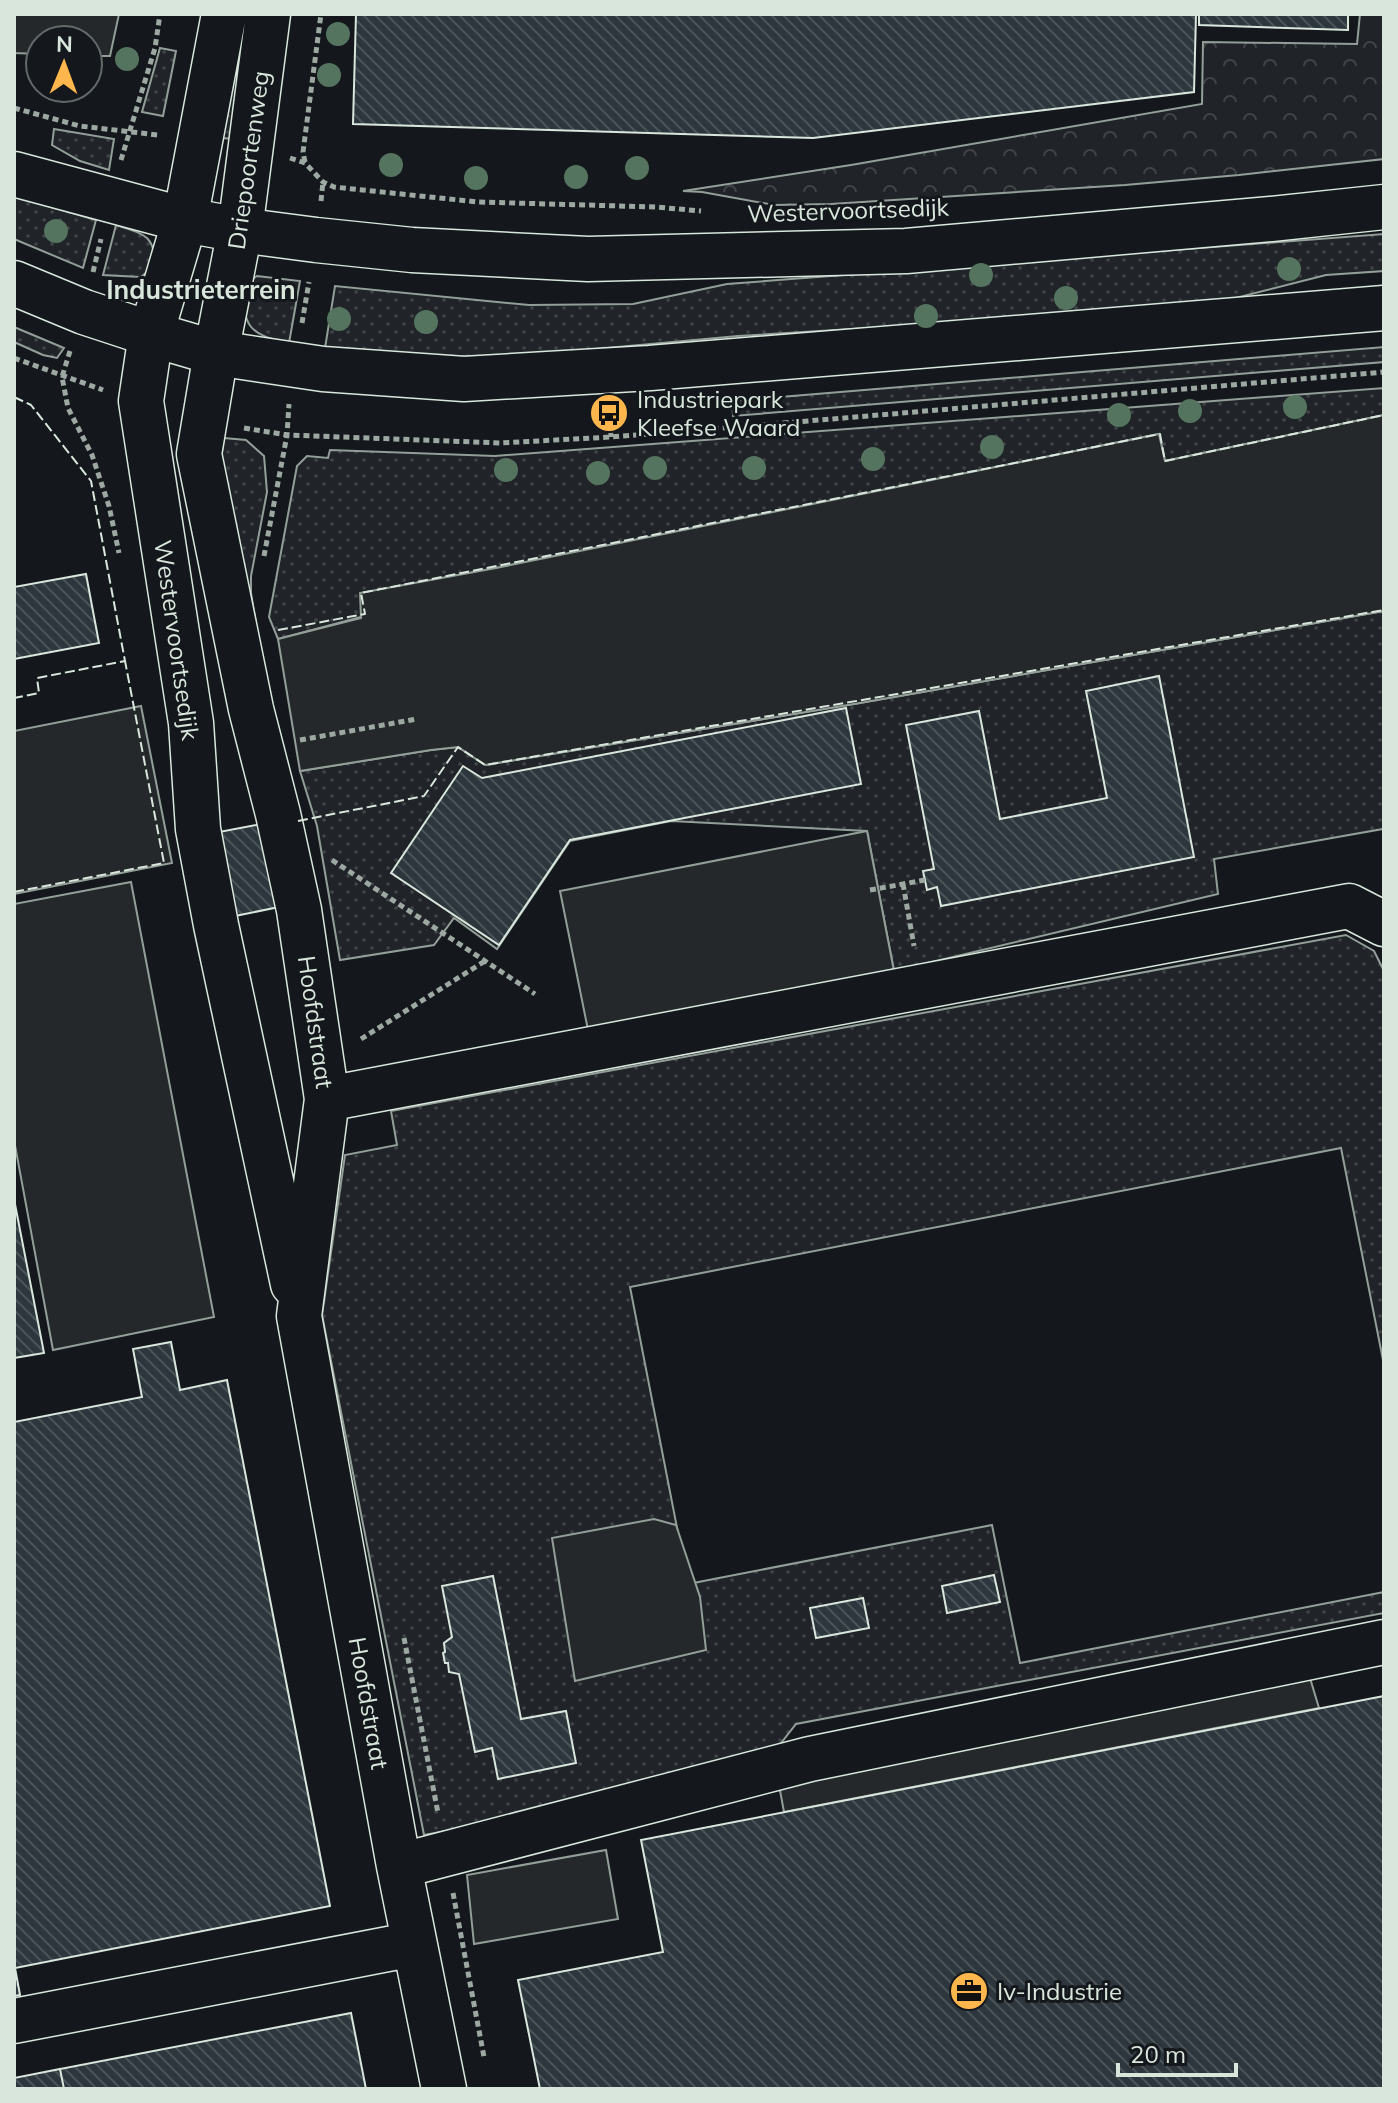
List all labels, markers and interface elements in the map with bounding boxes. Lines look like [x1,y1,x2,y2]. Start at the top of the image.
north arrow [24,24,104,104]
text: N [56,30,73,58]
street label: Driepoortenweg [221,69,275,251]
street label: Westervoortsedijk [747,191,950,229]
district label: Industrieterrein [106,273,296,306]
place label: Industriepark Kleefse Waard [637,384,800,442]
bus stop icon: Industriepark Kleefse Waard [588,392,630,434]
street label: Westervoortsedijk [148,538,206,743]
street label: Hoofdstraat [292,954,340,1090]
street label: Hoofdstraat [343,1634,395,1772]
office icon: Iv-Industrie [948,1970,990,2012]
place label: Iv-Industrie [997,1976,1122,2006]
scale bar [1118,2027,1236,2077]
text: 20 m [1130,2039,1186,2069]

